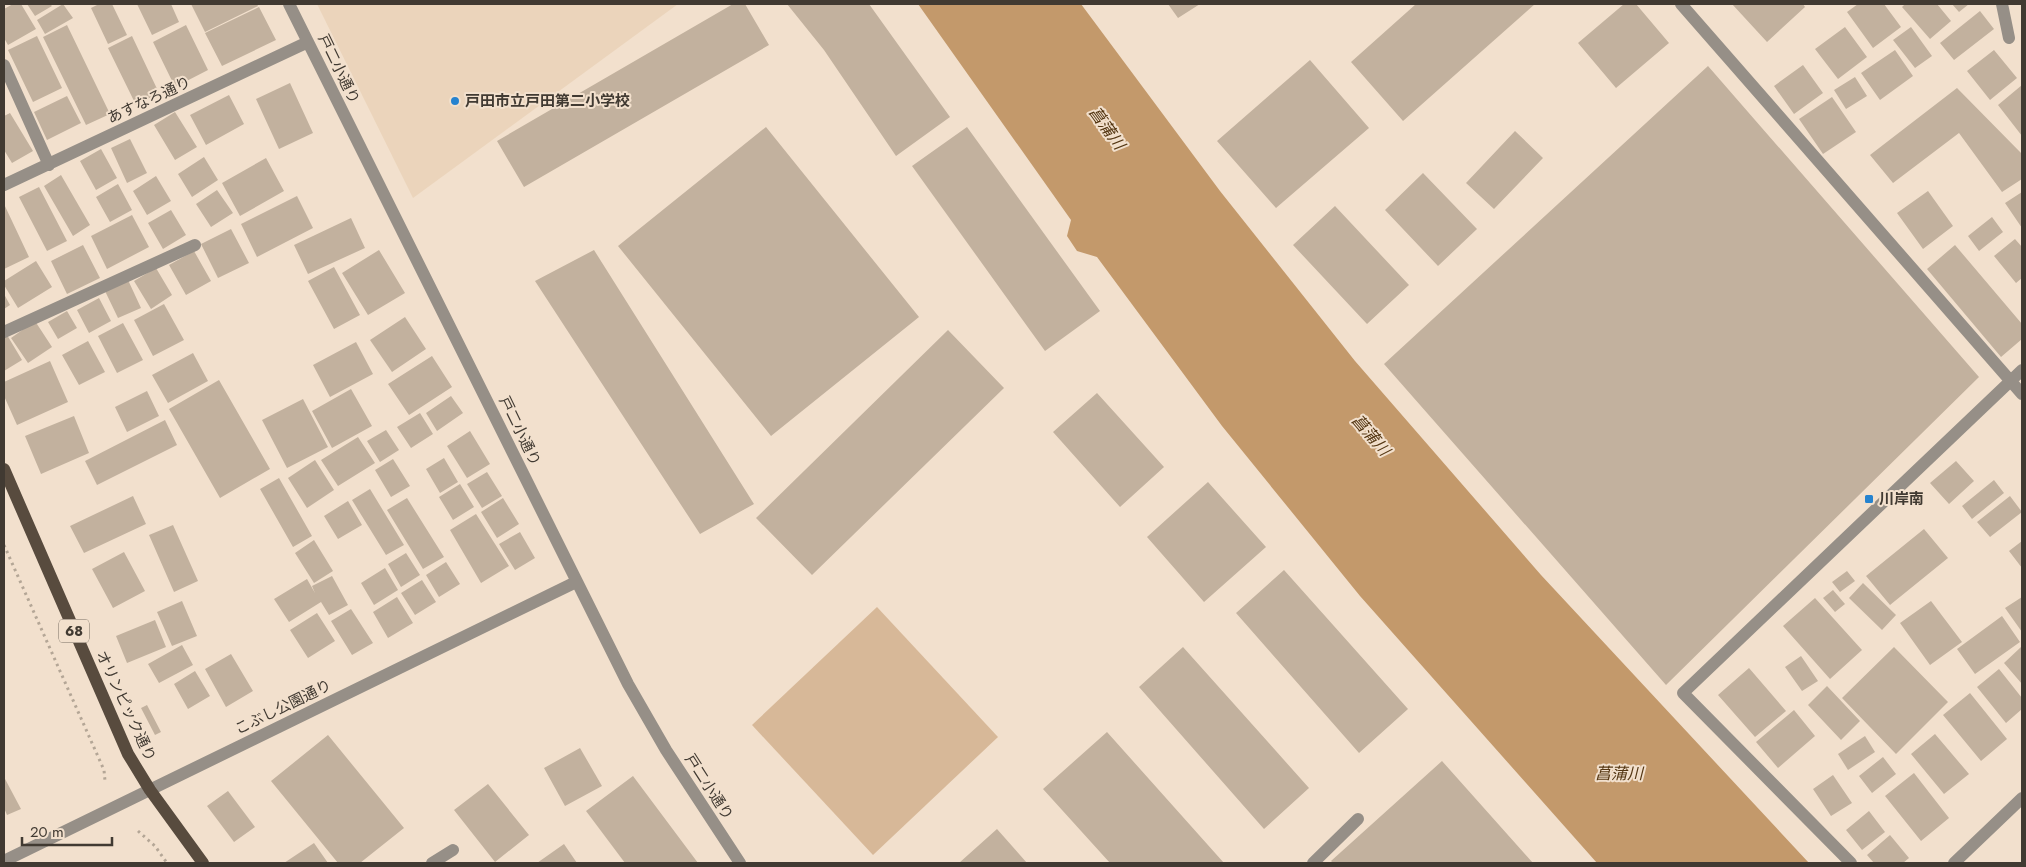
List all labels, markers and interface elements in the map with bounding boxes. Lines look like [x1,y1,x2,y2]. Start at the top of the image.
street label: 戸二小通り [313,30,365,108]
street label: あすなろ通り [104,71,194,129]
place label: 戸田市立戸田第二小学校 [465,90,630,112]
marker: 戸田市立戸田第二小学校 [449,95,461,107]
water label: 菖蒲川 [1084,102,1132,156]
street label: 戸二小通り [494,392,546,470]
water label: 菖蒲川 [1347,409,1397,462]
place label: 川岸南 [1879,488,1924,510]
marker: 川岸南 [1863,493,1875,505]
road number: 68 [59,620,89,642]
street label: オリンピック通り [91,647,161,765]
street label: こぶし公園通り [231,674,335,740]
street label: 戸二小通り [679,750,739,824]
water label: 菖蒲川 [1595,762,1645,785]
scale bar [22,814,112,846]
text: 20 m [30,821,64,843]

